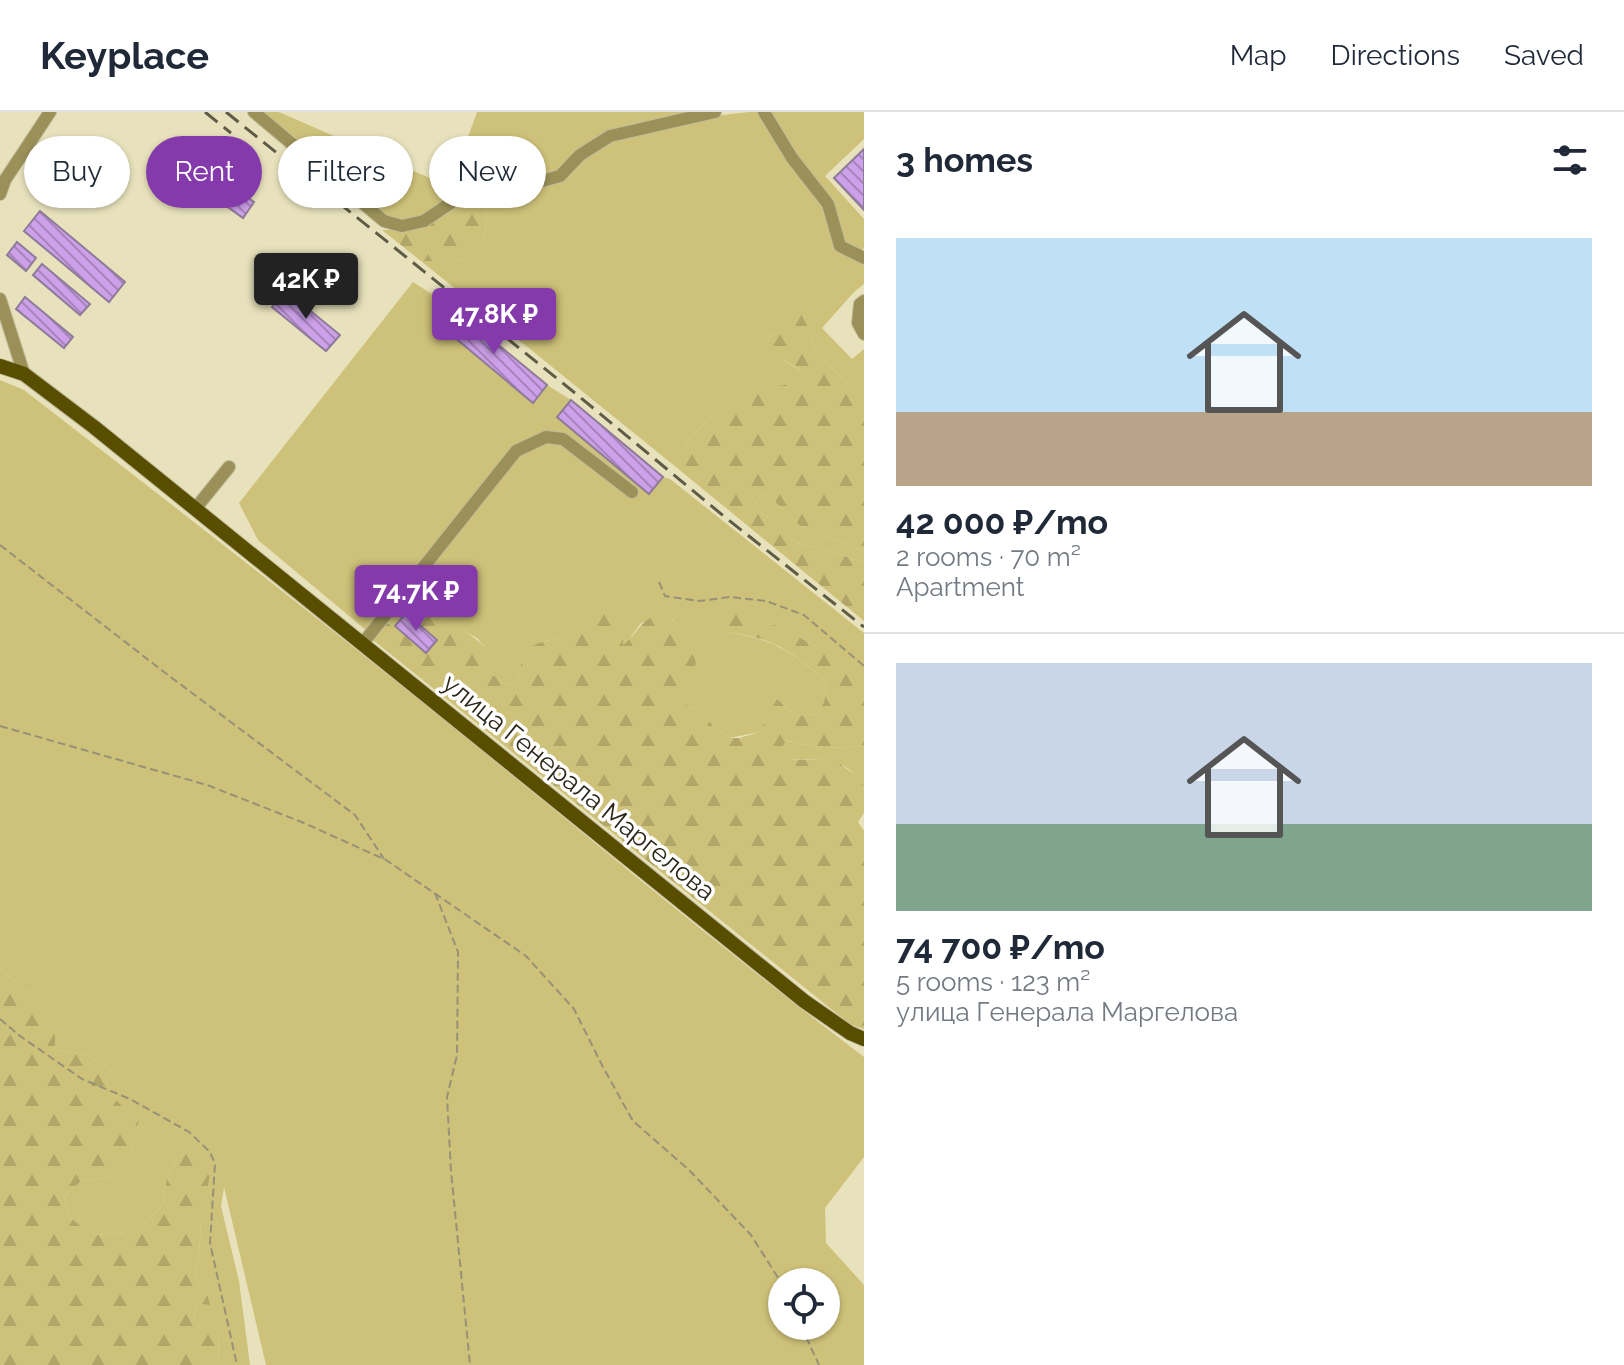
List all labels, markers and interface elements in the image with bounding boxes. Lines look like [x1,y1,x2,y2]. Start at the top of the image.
text: Keyplace [40,33,209,78]
text: Map [1230,39,1287,72]
text: Directions [1331,39,1460,72]
text: Saved [1504,39,1584,72]
chip: Buy [24,136,130,208]
chip: Rent [146,136,262,208]
chip: Filters [278,136,413,208]
chip: New [429,136,546,208]
icon: filters [1548,138,1592,182]
text: 3 homes [896,140,1033,180]
pin: 42K ₽ [250,253,362,321]
text: 42K ₽ [272,264,340,294]
pin: 47.8K ₽ [420,288,568,356]
icon: home [1172,290,1316,434]
text: 47.8K ₽ [450,299,538,329]
text: 42 000 ₽/mo [896,502,1108,542]
text: 2 rooms · 70 m² [896,542,1081,572]
pin: 74.7K ₽ [342,565,490,633]
text: Apartment [896,572,1025,602]
text: 74.7K ₽ [373,576,459,606]
street label: улица Генерала Маргелова [437,668,721,906]
icon: home [1172,715,1316,859]
text: 74 700 ₽/mo [896,927,1105,967]
text: 5 rooms · 123 m² [896,967,1090,997]
text: улица Генерала Маргелова [896,997,1238,1027]
map controls [768,1268,840,1340]
button: locate [768,1268,840,1340]

